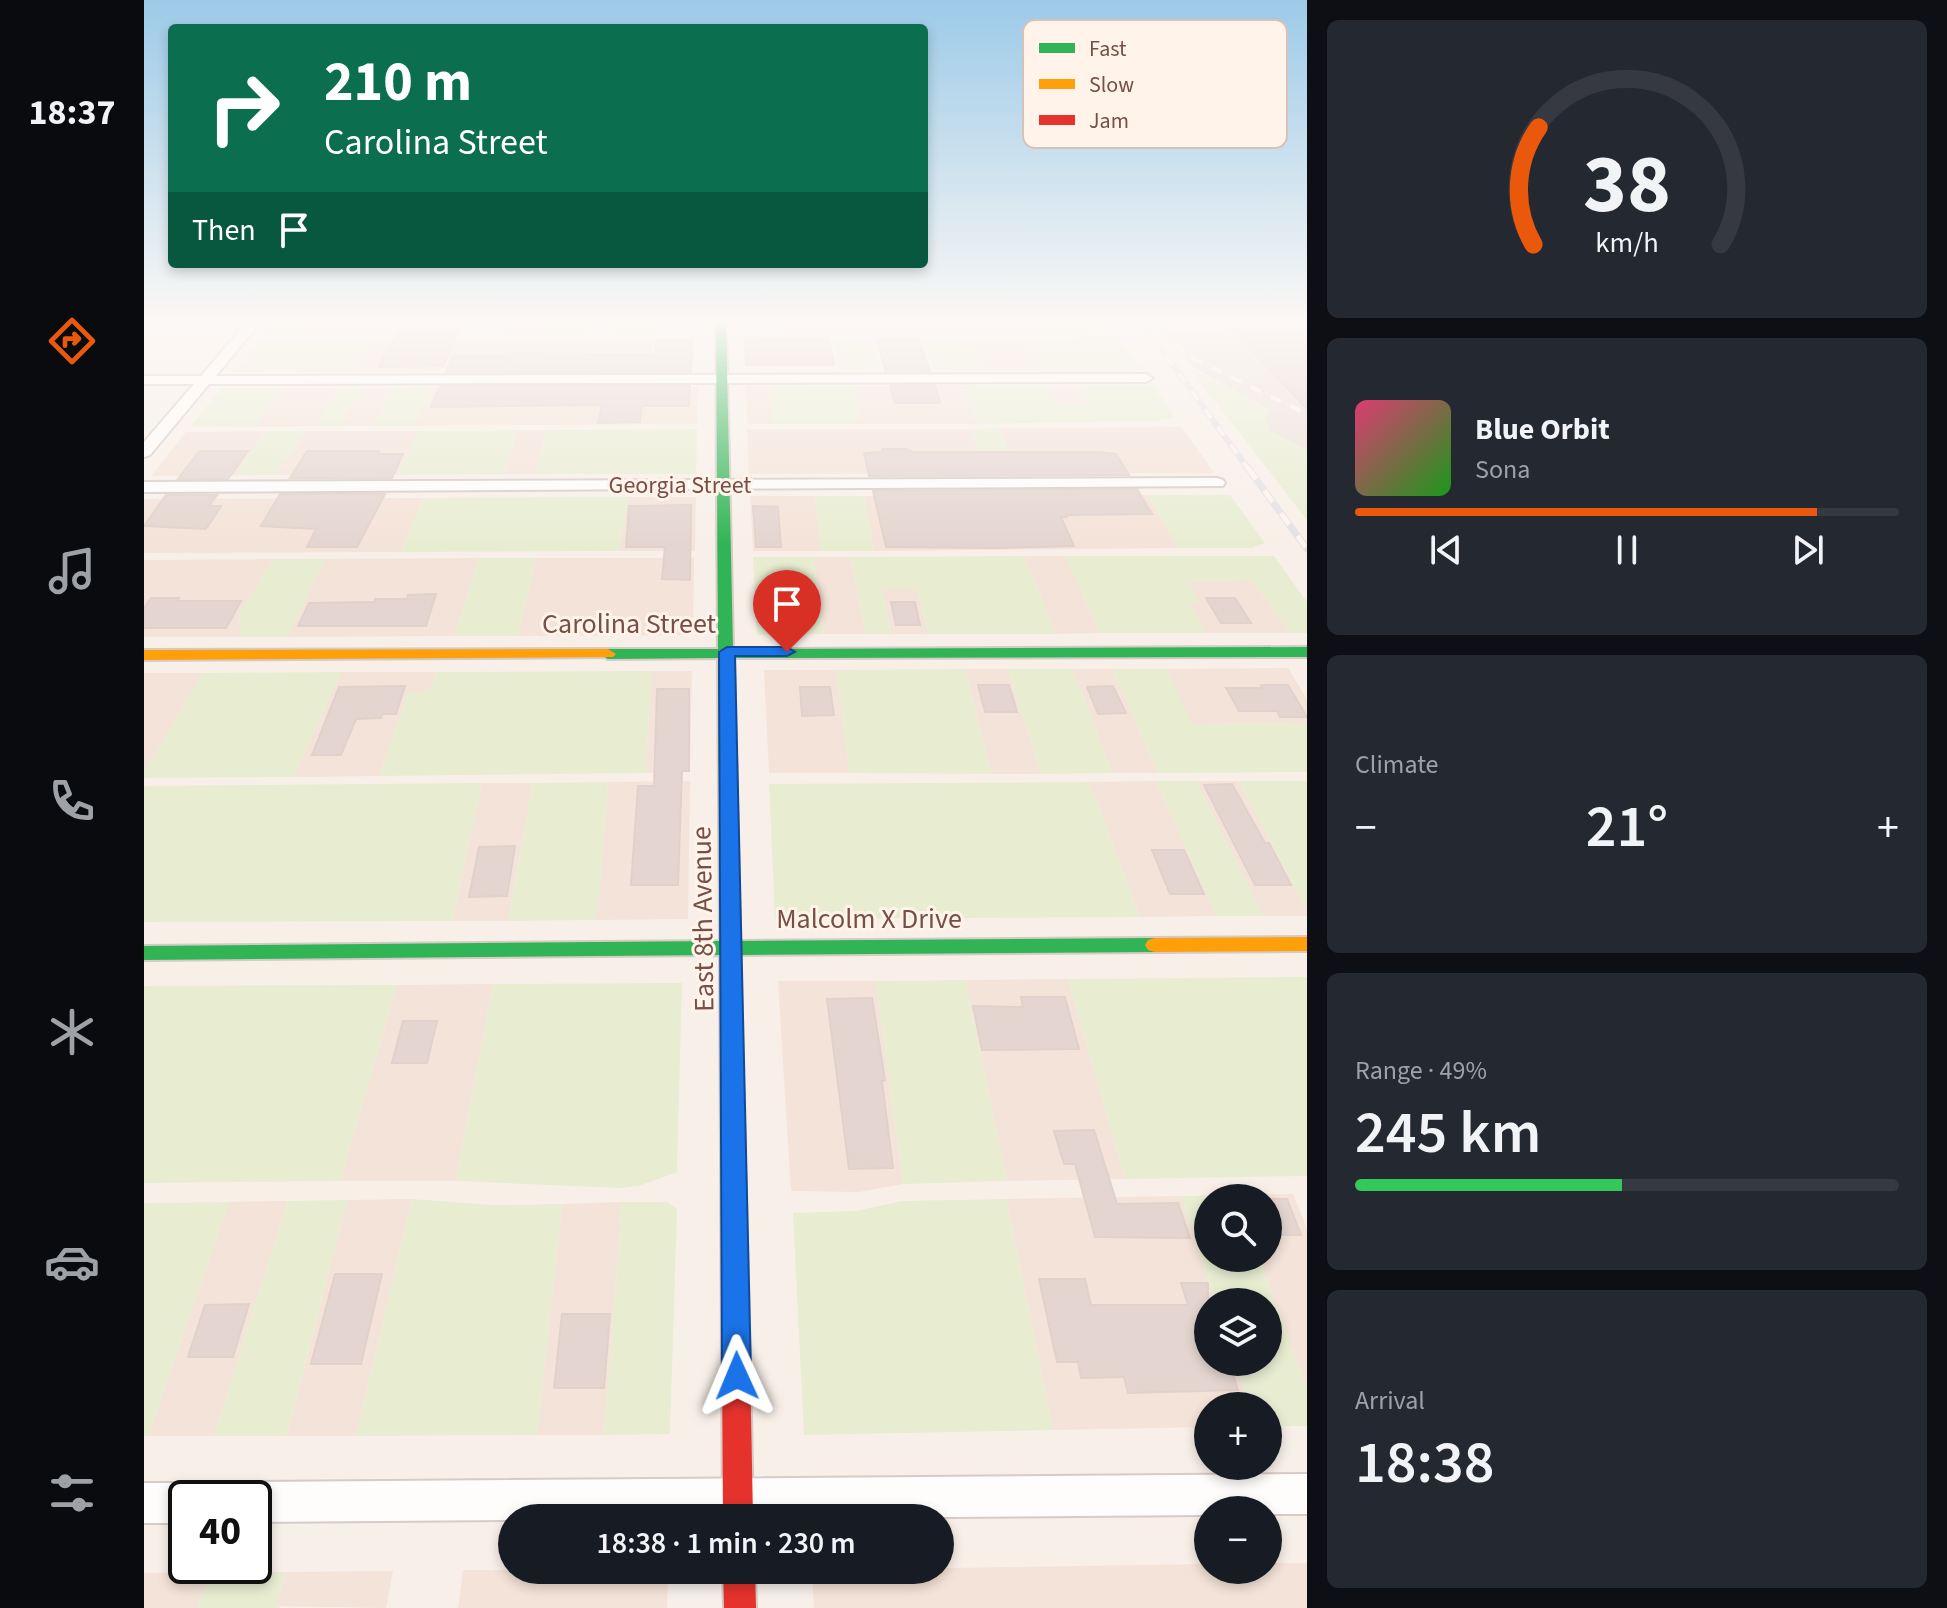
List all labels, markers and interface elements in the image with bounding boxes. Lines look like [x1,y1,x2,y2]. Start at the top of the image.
legend [1023,20,1287,148]
text: Fast [1089,33,1127,65]
text: 210 m [324,43,472,122]
icon: right [192,56,296,160]
text: Slow [1089,69,1134,101]
text: 18:37 [29,87,115,138]
text: Jam [1089,105,1129,137]
text: Carolina Street [324,117,548,168]
text: 38 [1583,125,1671,243]
icon: arrive [272,208,316,252]
text: Then [192,209,256,252]
text: km/h [1595,223,1659,263]
icon: directions [44,313,100,369]
text: Blue Orbit [1475,408,1610,451]
text: Sona [1475,451,1530,488]
street label: Georgia Street [609,468,751,503]
icon: previous [1424,528,1468,572]
icon: pause [1605,528,1649,572]
icon: next [1786,528,1830,572]
icon: music [44,543,100,599]
pin [753,570,821,652]
icon: arrive [765,582,809,626]
street label: Carolina Street [542,604,716,644]
text: Climate [1355,746,1439,783]
icon: phone [44,773,100,829]
text: 21° [1586,785,1668,870]
text: − [1355,797,1377,860]
text: + [1877,797,1899,860]
street label: East 8th Avenue [681,826,725,1012]
street label: Malcolm X Drive [776,899,962,939]
icon: climate [44,1004,100,1060]
text: Range · 49% [1355,1052,1487,1089]
text: 245 km [1355,1091,1541,1176]
map controls [1194,1184,1282,1584]
button: search [1194,1184,1282,1272]
icon: car [44,1234,100,1290]
button: layers [1194,1288,1282,1376]
position arrow [695,1334,779,1418]
text: Arrival [1355,1382,1425,1419]
button: + [1194,1392,1282,1480]
text: 18:38 [1355,1421,1495,1506]
icon: filters [44,1465,100,1521]
speed limit sign: 40 [168,1480,272,1584]
button: − [1194,1496,1282,1584]
text: 18:38 · 1 min · 230 m [596,1522,856,1565]

